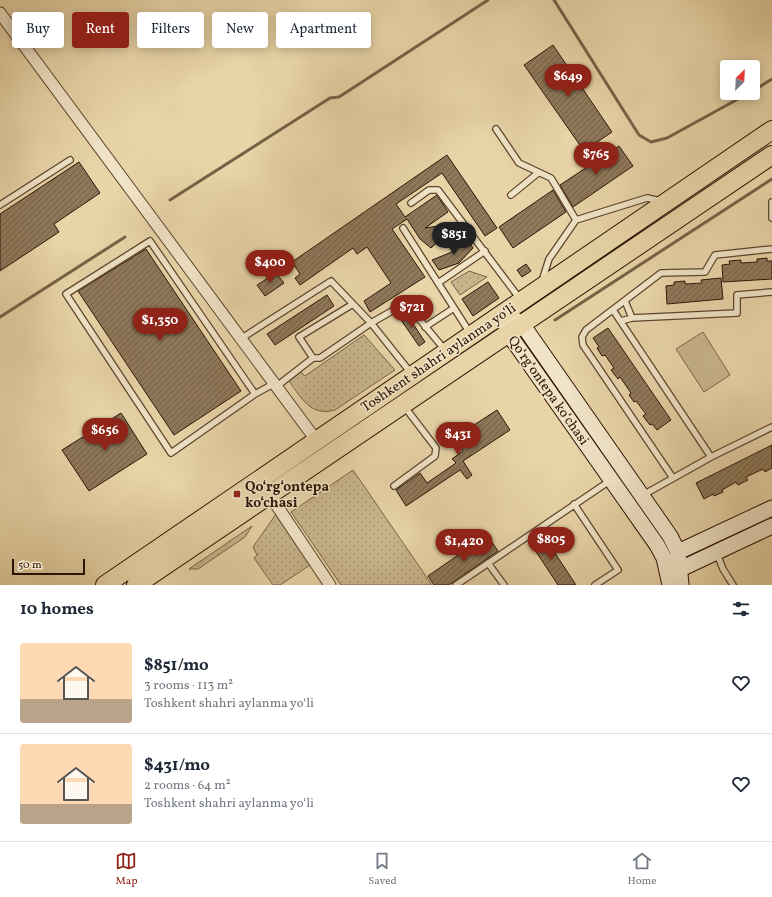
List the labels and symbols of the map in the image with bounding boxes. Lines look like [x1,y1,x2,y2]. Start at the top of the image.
north arrow [720,60,760,100]
pin: $649 [544,64,592,98]
pin: $765 [572,142,620,176]
pin: $851 [430,222,478,256]
pin: $400 [246,250,294,284]
pin: $721 [388,295,436,329]
street label: Toshkent shahri aylanma yoʻli [358,299,520,417]
pin: $1,350 [127,308,193,342]
street label: Qoʻrgʻontepa koʻchasi [503,332,593,449]
pin: $656 [81,418,129,452]
pin: $431 [434,422,482,456]
place label: Qoʻrgʻontepa koʻchasi [245,478,329,513]
marker: Qoʻrgʻontepa koʻchasi [232,489,242,499]
pin: $805 [527,527,575,561]
pin: $1,420 [431,529,497,563]
scale bar [12,557,85,576]

